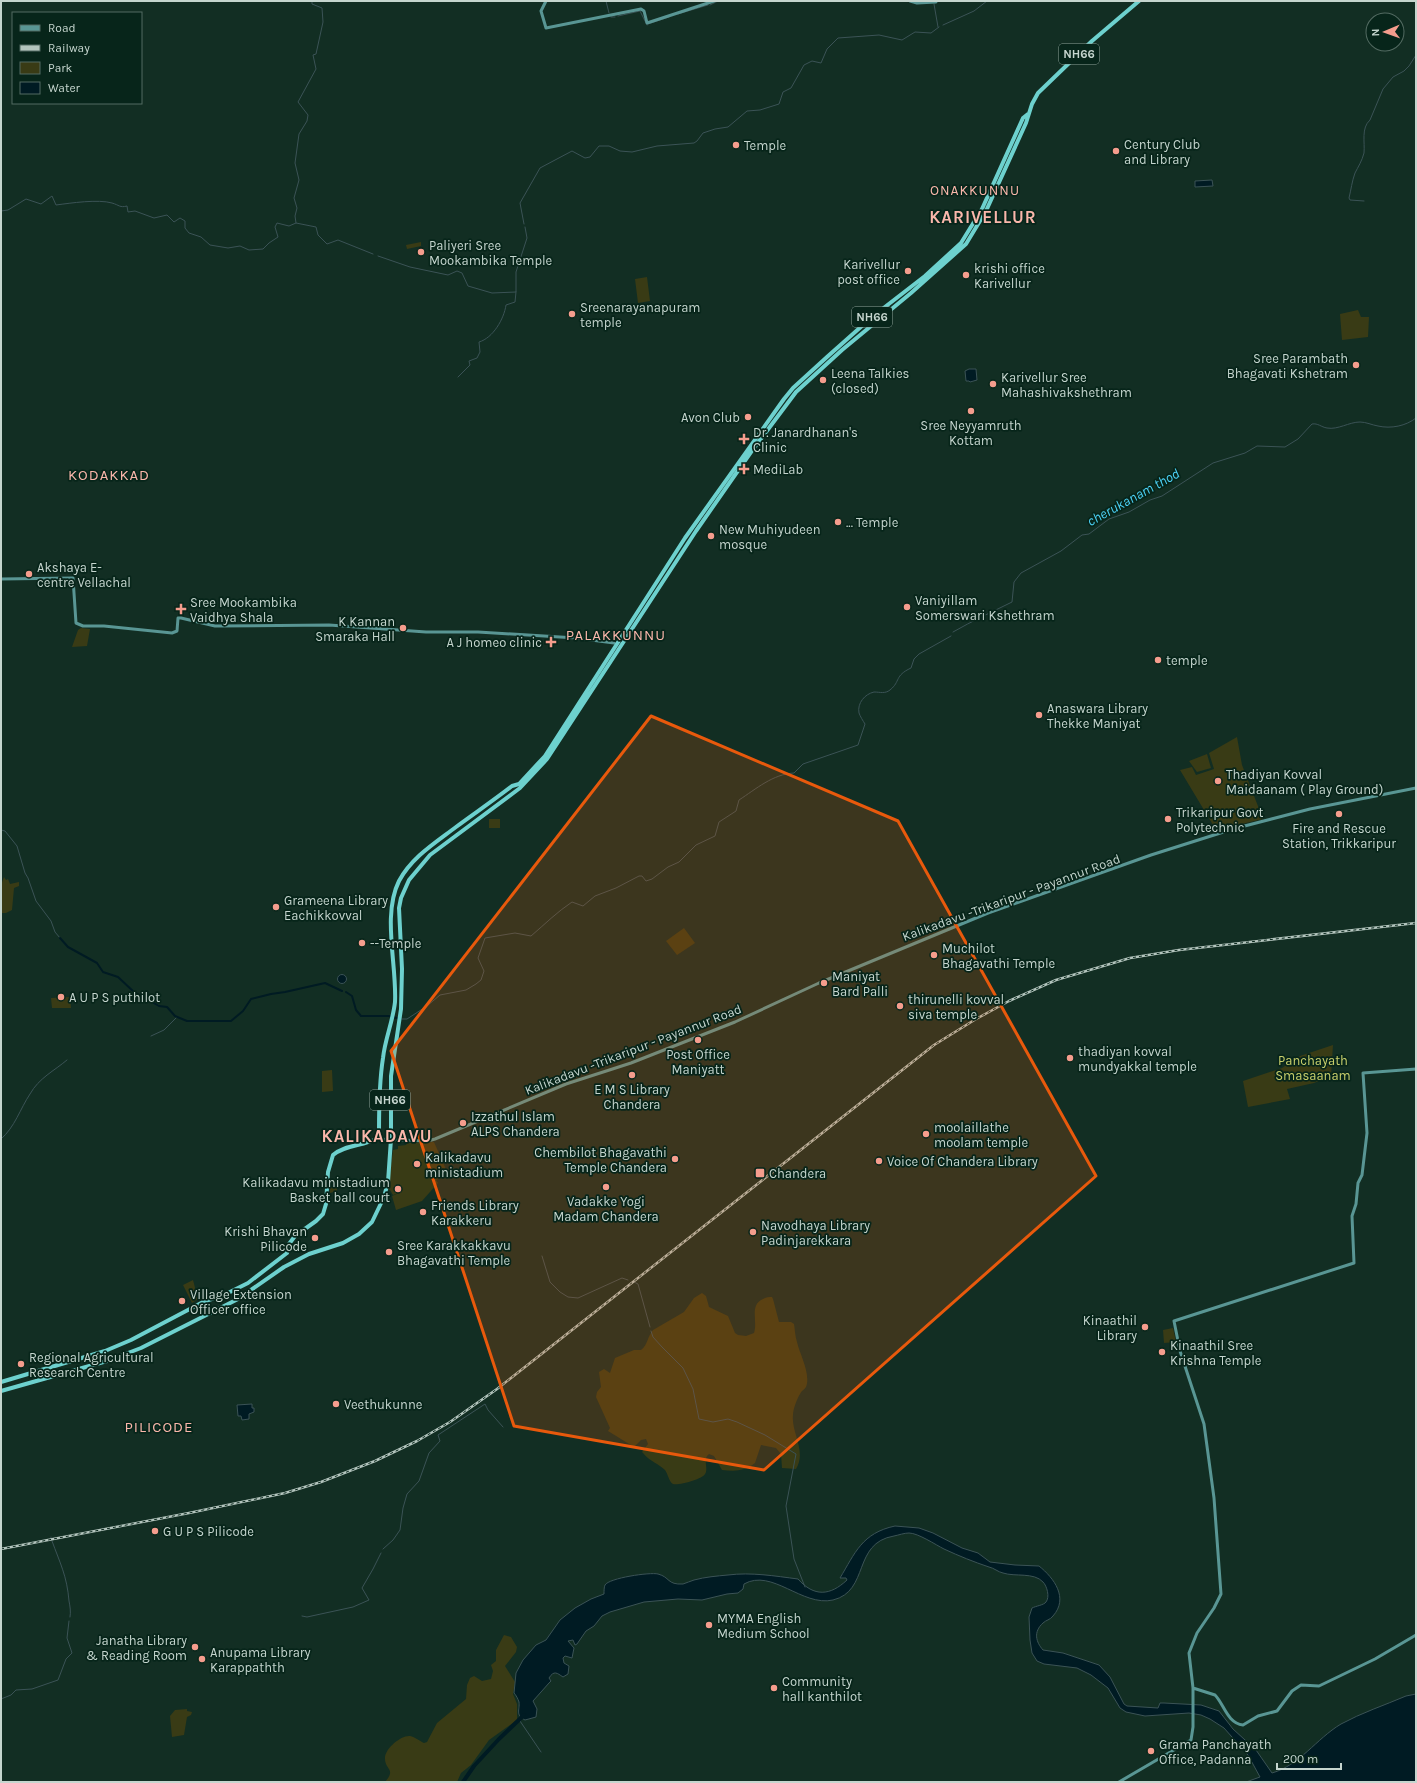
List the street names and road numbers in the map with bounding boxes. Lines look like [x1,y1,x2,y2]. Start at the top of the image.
road number: NH66 [1059,44,1099,64]
road number: NH66 [852,307,892,327]
street label: Kalikadavu -Trikaripur - Payannur Road [900,851,1122,944]
street label: Kalikadavu -Trikaripur - Payannur Road [523,1001,744,1098]
road number: NH66 [370,1090,410,1110]

